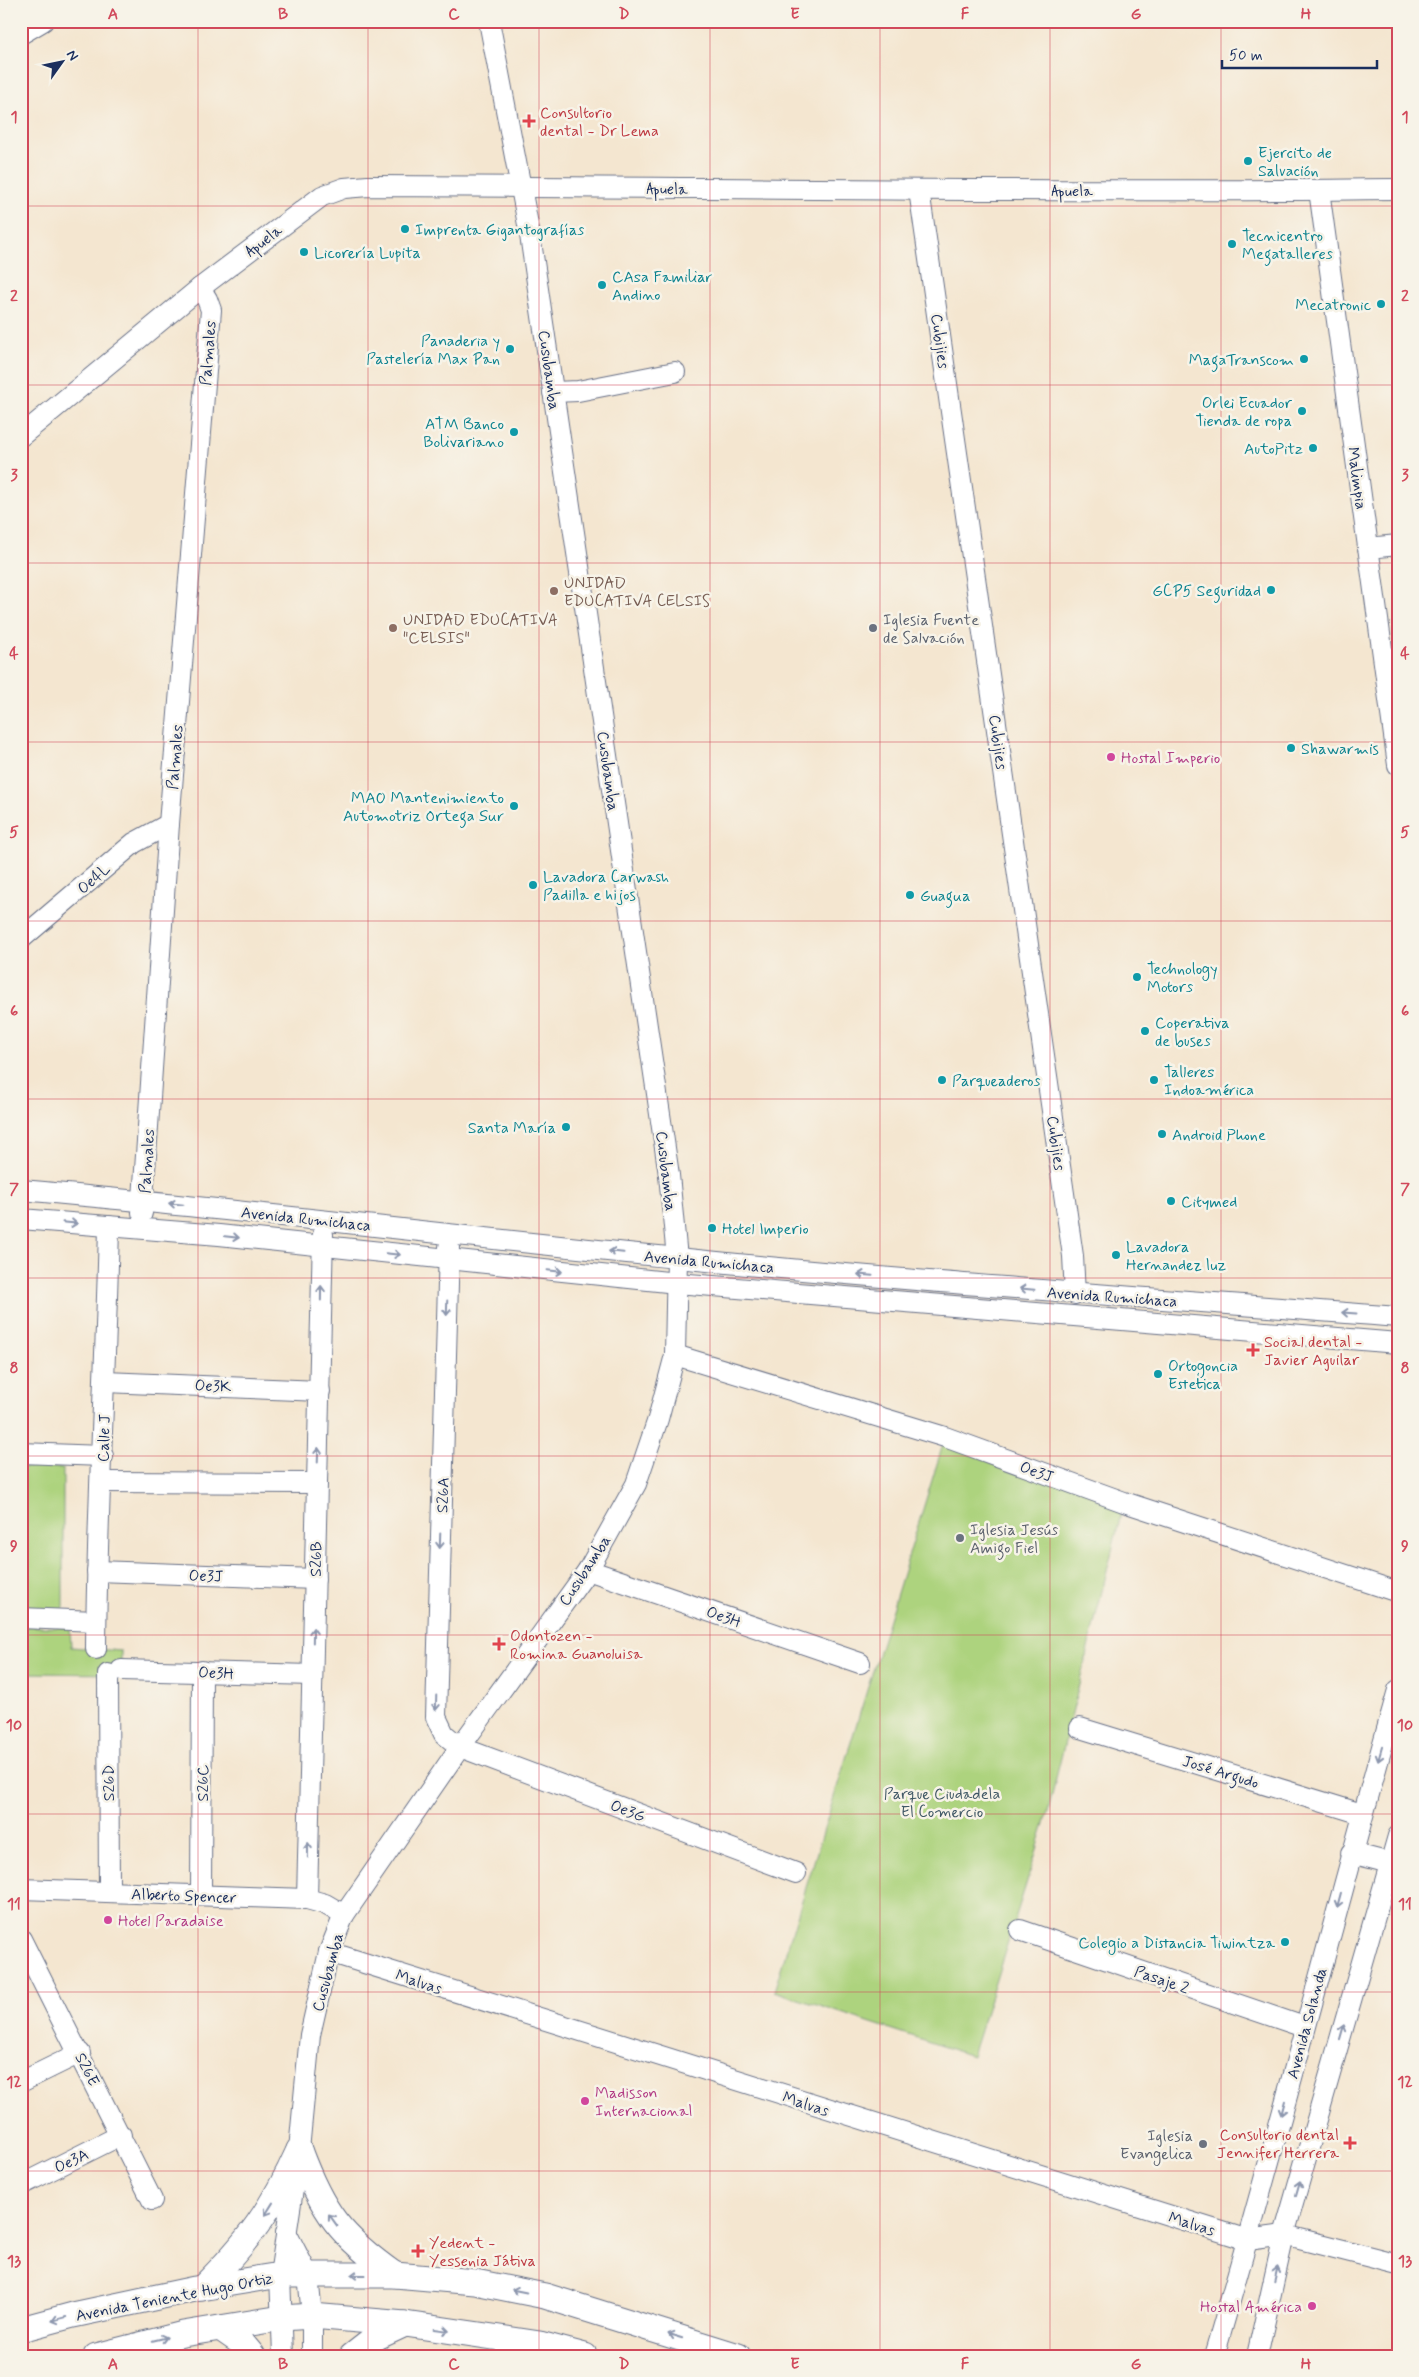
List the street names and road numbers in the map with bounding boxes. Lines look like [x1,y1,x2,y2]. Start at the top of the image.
street label: Apuela [646,179,688,201]
street label: Apuela [1051,181,1093,203]
street label: Apuela [241,220,288,263]
street label: Cubijies [925,312,954,370]
street label: Palmales [195,320,222,386]
street label: Cusubamba [533,329,565,412]
street label: Malimpia [1342,446,1371,511]
street label: Cubijies [983,713,1012,771]
street label: Palmales [162,724,189,790]
street label: Cusubamba [592,730,624,813]
street label: Oe4L [73,859,115,899]
street label: Cubijies [1041,1114,1070,1172]
street label: Palmales [135,1128,160,1194]
street label: Cusubamba [650,1130,681,1212]
street label: Avenida Rumichaca [240,1202,372,1237]
street label: Avenida Rumichaca [643,1246,775,1279]
street label: Avenida Rumichaca [1046,1282,1178,1313]
street label: Oe3K [194,1375,232,1398]
street label: Calle J [93,1414,116,1462]
street label: Oe3J [1017,1457,1056,1488]
street label: S26A [432,1477,455,1513]
street label: Cusubamba [555,1531,616,1610]
street label: S26B [306,1541,327,1577]
street label: Oe3J [188,1565,224,1588]
street label: Oe3H [703,1602,744,1633]
street label: Oe3H [198,1662,234,1685]
street label: José Argudo [1180,1751,1261,1795]
street label: S26D [99,1765,120,1801]
street label: S26C [193,1765,214,1801]
street label: Oe3G [607,1795,648,1828]
street label: Alberto Spencer [131,1884,237,1909]
street label: Cusubamba [308,1931,349,2014]
street label: Pasaje 2 [1131,1961,1192,2000]
street label: Malvas [393,1965,444,2000]
street label: Avenida Solanda [1283,1965,1332,2081]
street label: S26E [69,2049,104,2090]
street label: Malvas [780,2087,831,2122]
street label: Oe3A [51,2144,92,2179]
street label: Malvas [1166,2207,1217,2241]
street label: Avenida Teniente Hugo Ortiz [74,2268,275,2328]

